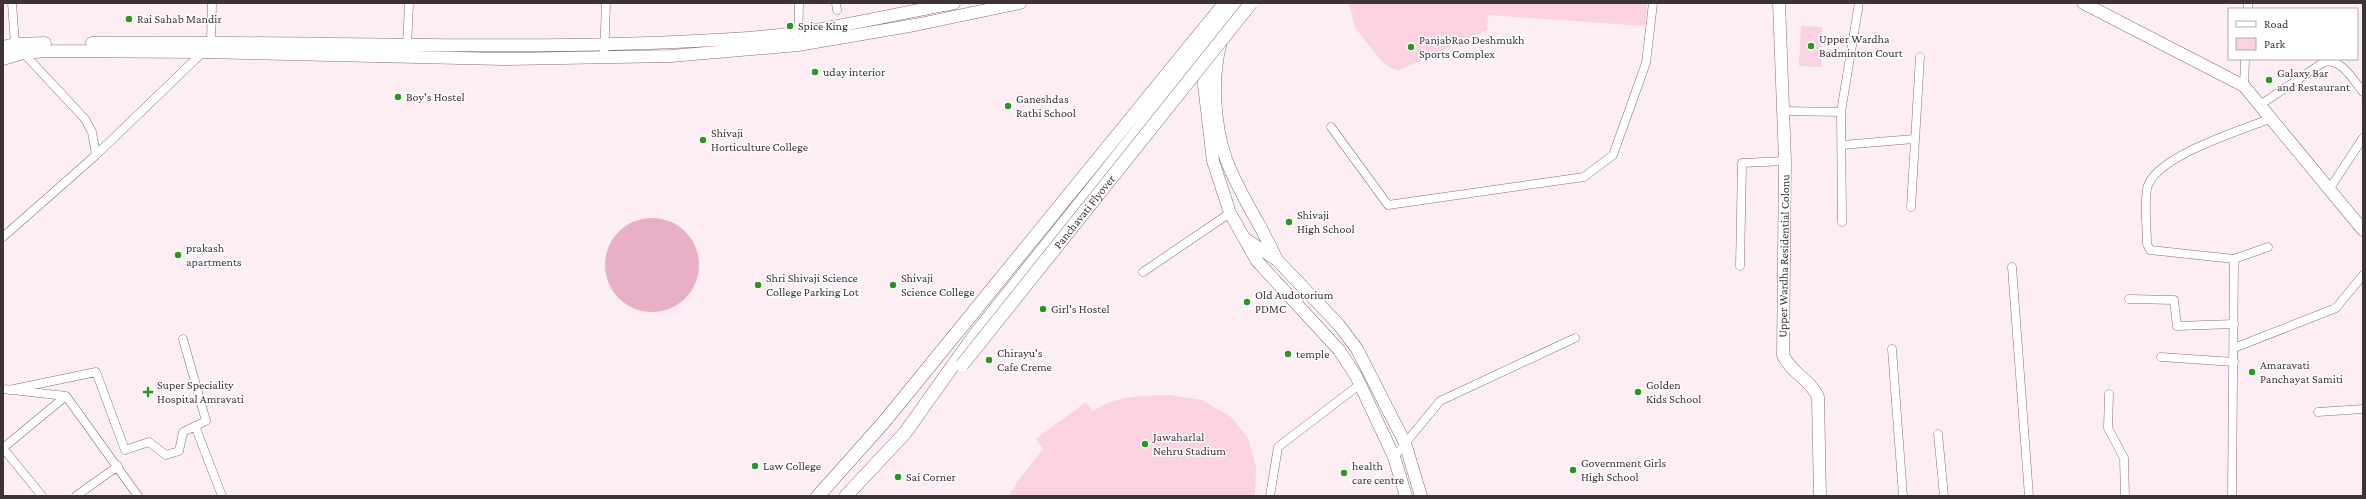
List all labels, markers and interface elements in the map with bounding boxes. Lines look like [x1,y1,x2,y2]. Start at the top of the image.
legend [2228,8,2358,60]
place label: Rai Sahab Mandir [137,12,223,26]
marker: Rai Sahab Mandir [124,14,134,24]
text: Road [2264,17,2289,31]
place label: Spice King [798,19,848,33]
marker: Spice King [785,21,795,31]
place label: Upper Wardha Badminton Court [1819,32,1904,60]
place label: PanjabRao Deshmukh Sports Complex [1419,33,1525,61]
text: Park [2264,37,2286,51]
marker: Upper Wardha Badminton Court [1806,41,1816,51]
marker: PanjabRao Deshmukh Sports Complex [1406,42,1416,52]
place label: uday interior [823,65,886,79]
place label: Galaxy Bar and Restaurant [2277,66,2351,94]
marker: uday interior [810,67,820,77]
marker: Galaxy Bar and Restaurant [2264,75,2274,85]
place label: Boy's Hostel [406,90,465,104]
marker: Boy's Hostel [393,92,403,102]
place label: Ganeshdas Rathi School [1016,92,1076,120]
marker: Ganeshdas Rathi School [1003,101,1013,111]
place label: Shivaji Horticulture College [711,126,808,154]
marker: Shivaji Horticulture College [698,135,708,145]
street label: Panchavati Flyover [1051,171,1118,252]
street label: Upper Wardha Residential Colonu [1776,174,1792,338]
place label: Shivaji High School [1297,208,1355,236]
marker: Shivaji High School [1284,217,1294,227]
place label: prakash apartments [186,241,242,269]
marker: prakash apartments [173,250,183,260]
place label: Shri Shivaji Science College Parking Lot [766,271,860,299]
place label: Shivaji Science College [901,271,974,299]
marker: Shri Shivaji Science College Parking Lot [753,280,763,290]
marker: Shivaji Science College [888,280,898,290]
place label: Old Audotorium PDMC [1255,288,1334,316]
marker: Old Audotorium PDMC [1242,297,1252,307]
place label: Girl's Hostel [1051,302,1110,316]
marker: Girl's Hostel [1038,304,1048,314]
place label: Chirayu's Cafe Creme [997,346,1052,374]
place label: temple [1296,347,1330,361]
marker: temple [1283,349,1293,359]
marker: Chirayu's Cafe Creme [984,355,994,365]
place label: Amaravati Panchayat Samiti [2260,358,2343,386]
marker: Amaravati Panchayat Samiti [2247,367,2257,377]
place label: Super Speciality Hospital Amravati [157,378,244,406]
place label: Golden Kids School [1646,378,1701,406]
marker: Super Speciality Hospital Amravati [142,386,154,398]
marker: Golden Kids School [1633,387,1643,397]
place label: Jawaharlal Nehru Stadium [1152,430,1226,458]
marker: Jawaharlal Nehru Stadium [1140,439,1150,449]
place label: Government Girls High School [1581,456,1667,484]
place label: Law College [763,459,821,473]
place label: health care centre [1352,459,1404,487]
marker: Law College [750,461,760,471]
marker: Government Girls High School [1568,465,1578,475]
marker: health care centre [1339,468,1349,478]
place label: Sai Corner [906,470,957,484]
marker: Sai Corner [893,472,903,482]

